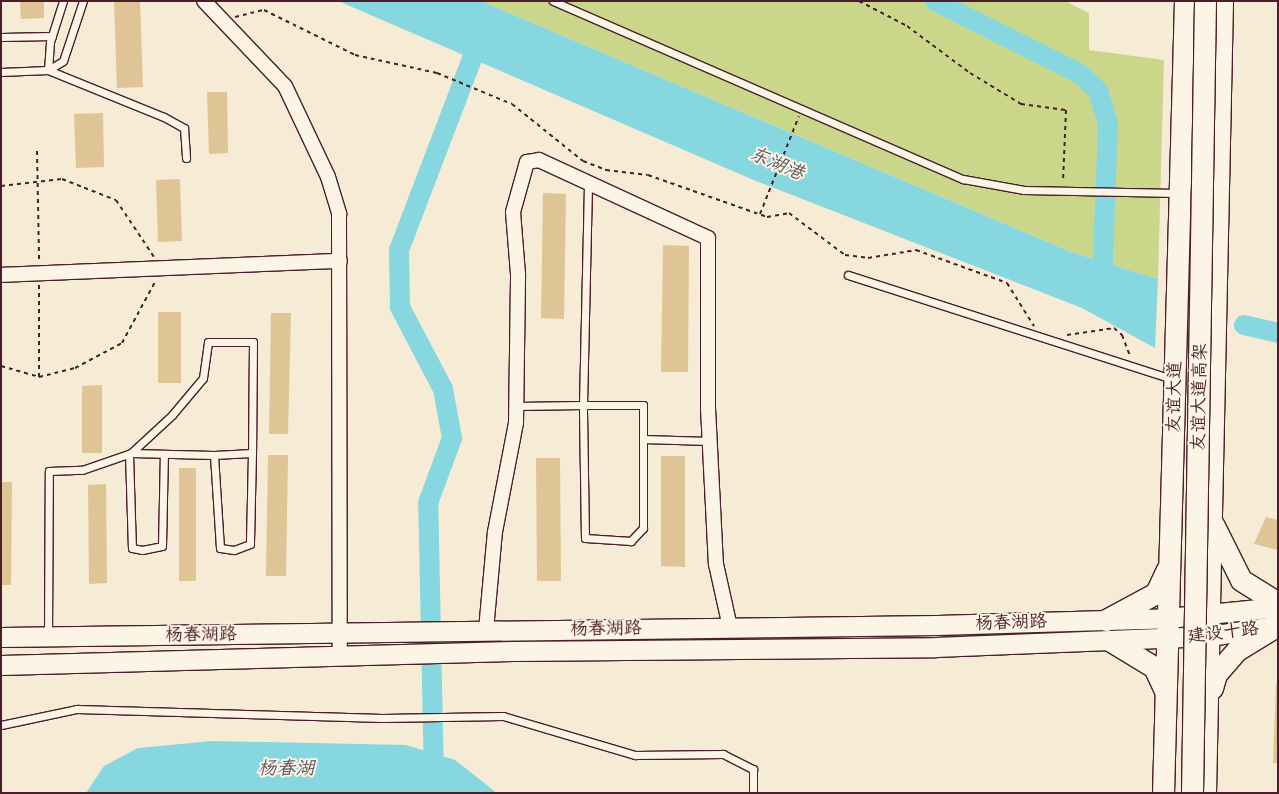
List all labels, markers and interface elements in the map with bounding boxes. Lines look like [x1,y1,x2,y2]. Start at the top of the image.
water label: 东湖港 [746,141,808,185]
street label: 友谊大道高架 [1187,343,1211,451]
street label: 友谊大道 [1163,361,1185,433]
street label: 杨春湖路 [975,610,1047,634]
street label: 杨春湖路 [570,617,642,639]
street label: 建设十路 [1186,617,1260,647]
street label: 杨春湖路 [165,623,237,645]
water label: 杨春湖 [258,757,314,779]

